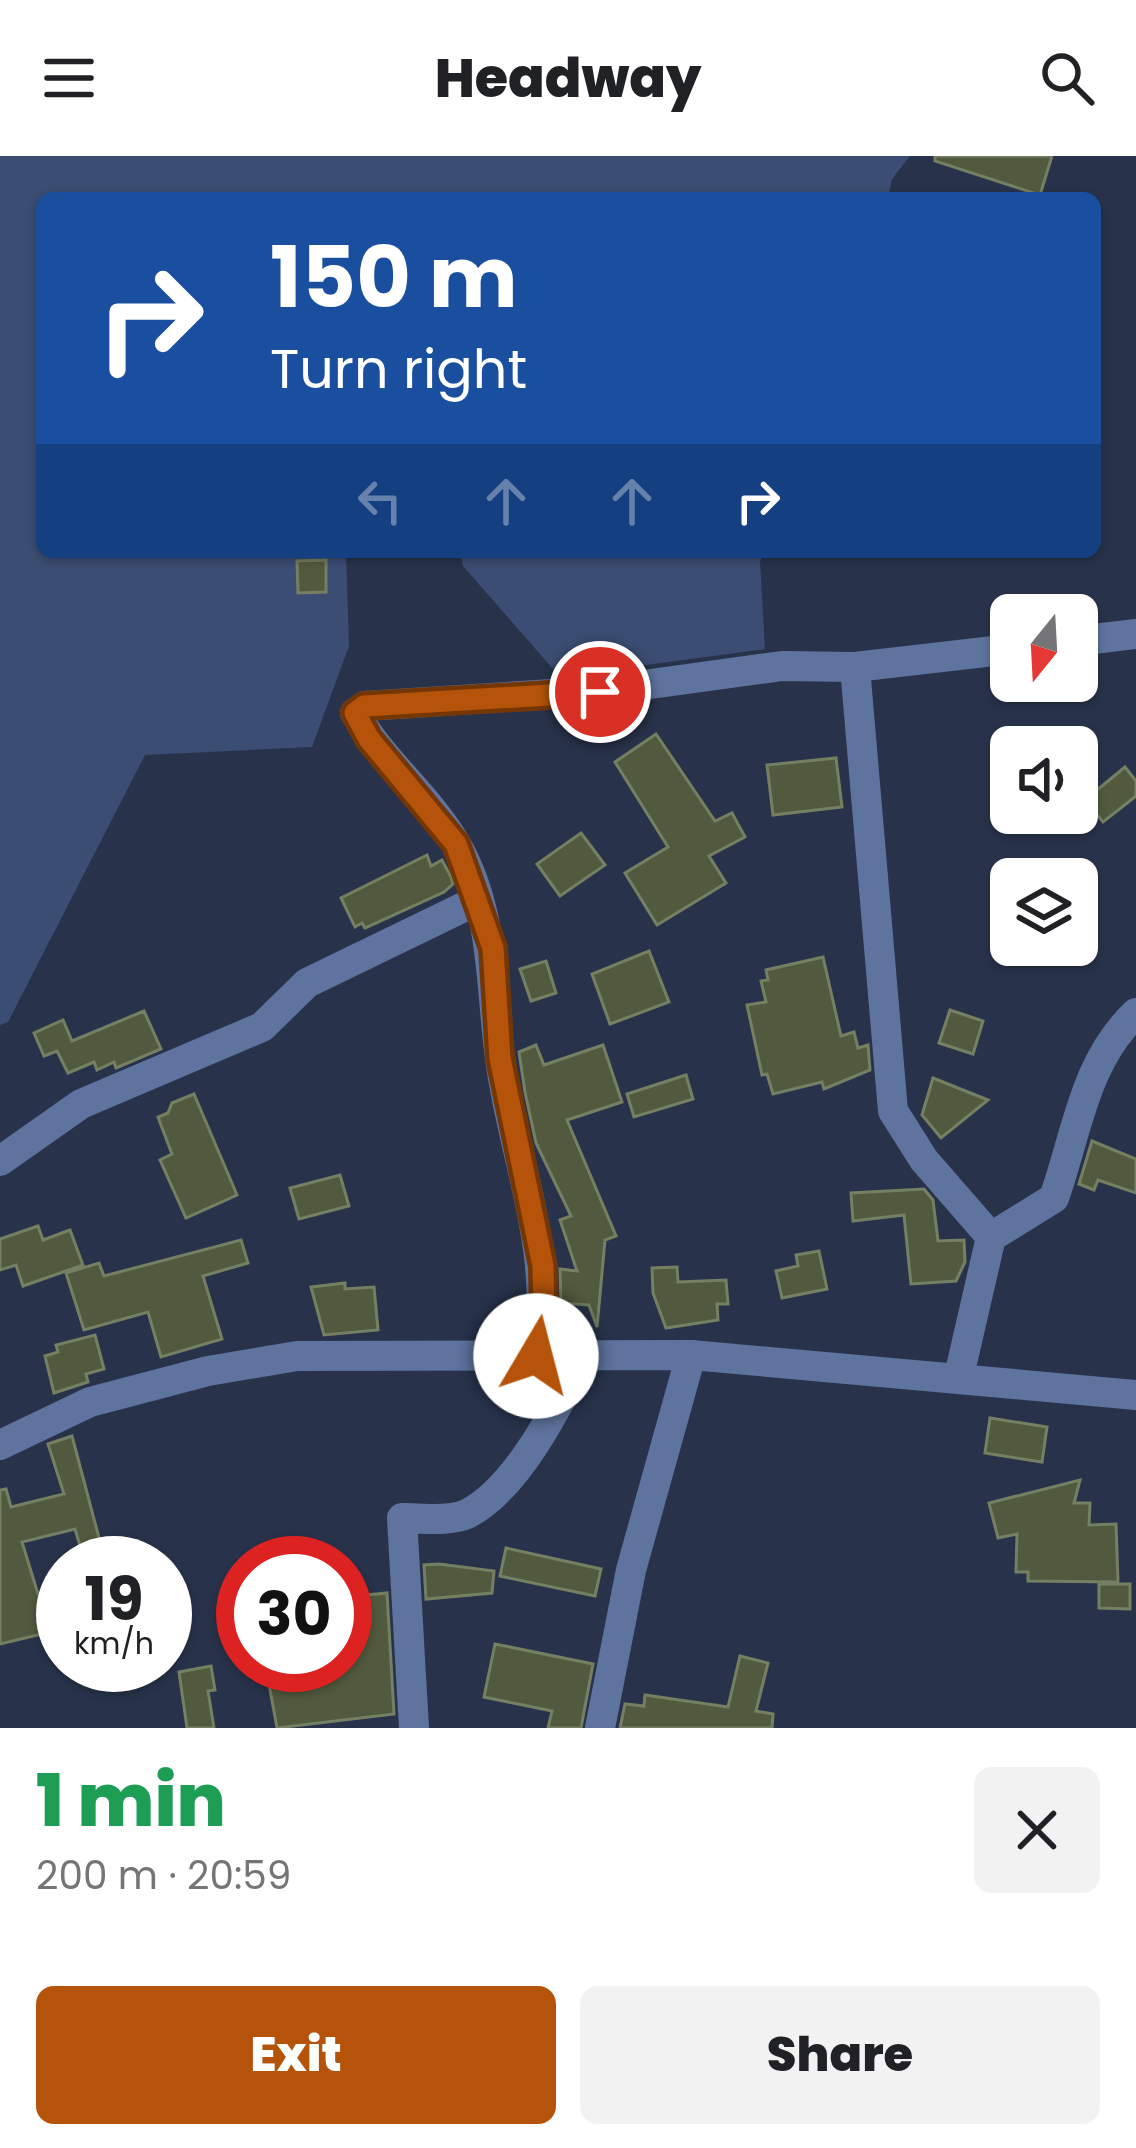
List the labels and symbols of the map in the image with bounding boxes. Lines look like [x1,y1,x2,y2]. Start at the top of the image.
north arrow [990,594,1098,702]
pin [549,641,651,743]
position arrow [473,1293,599,1419]
speed limit sign: 30 [216,1536,372,1692]

